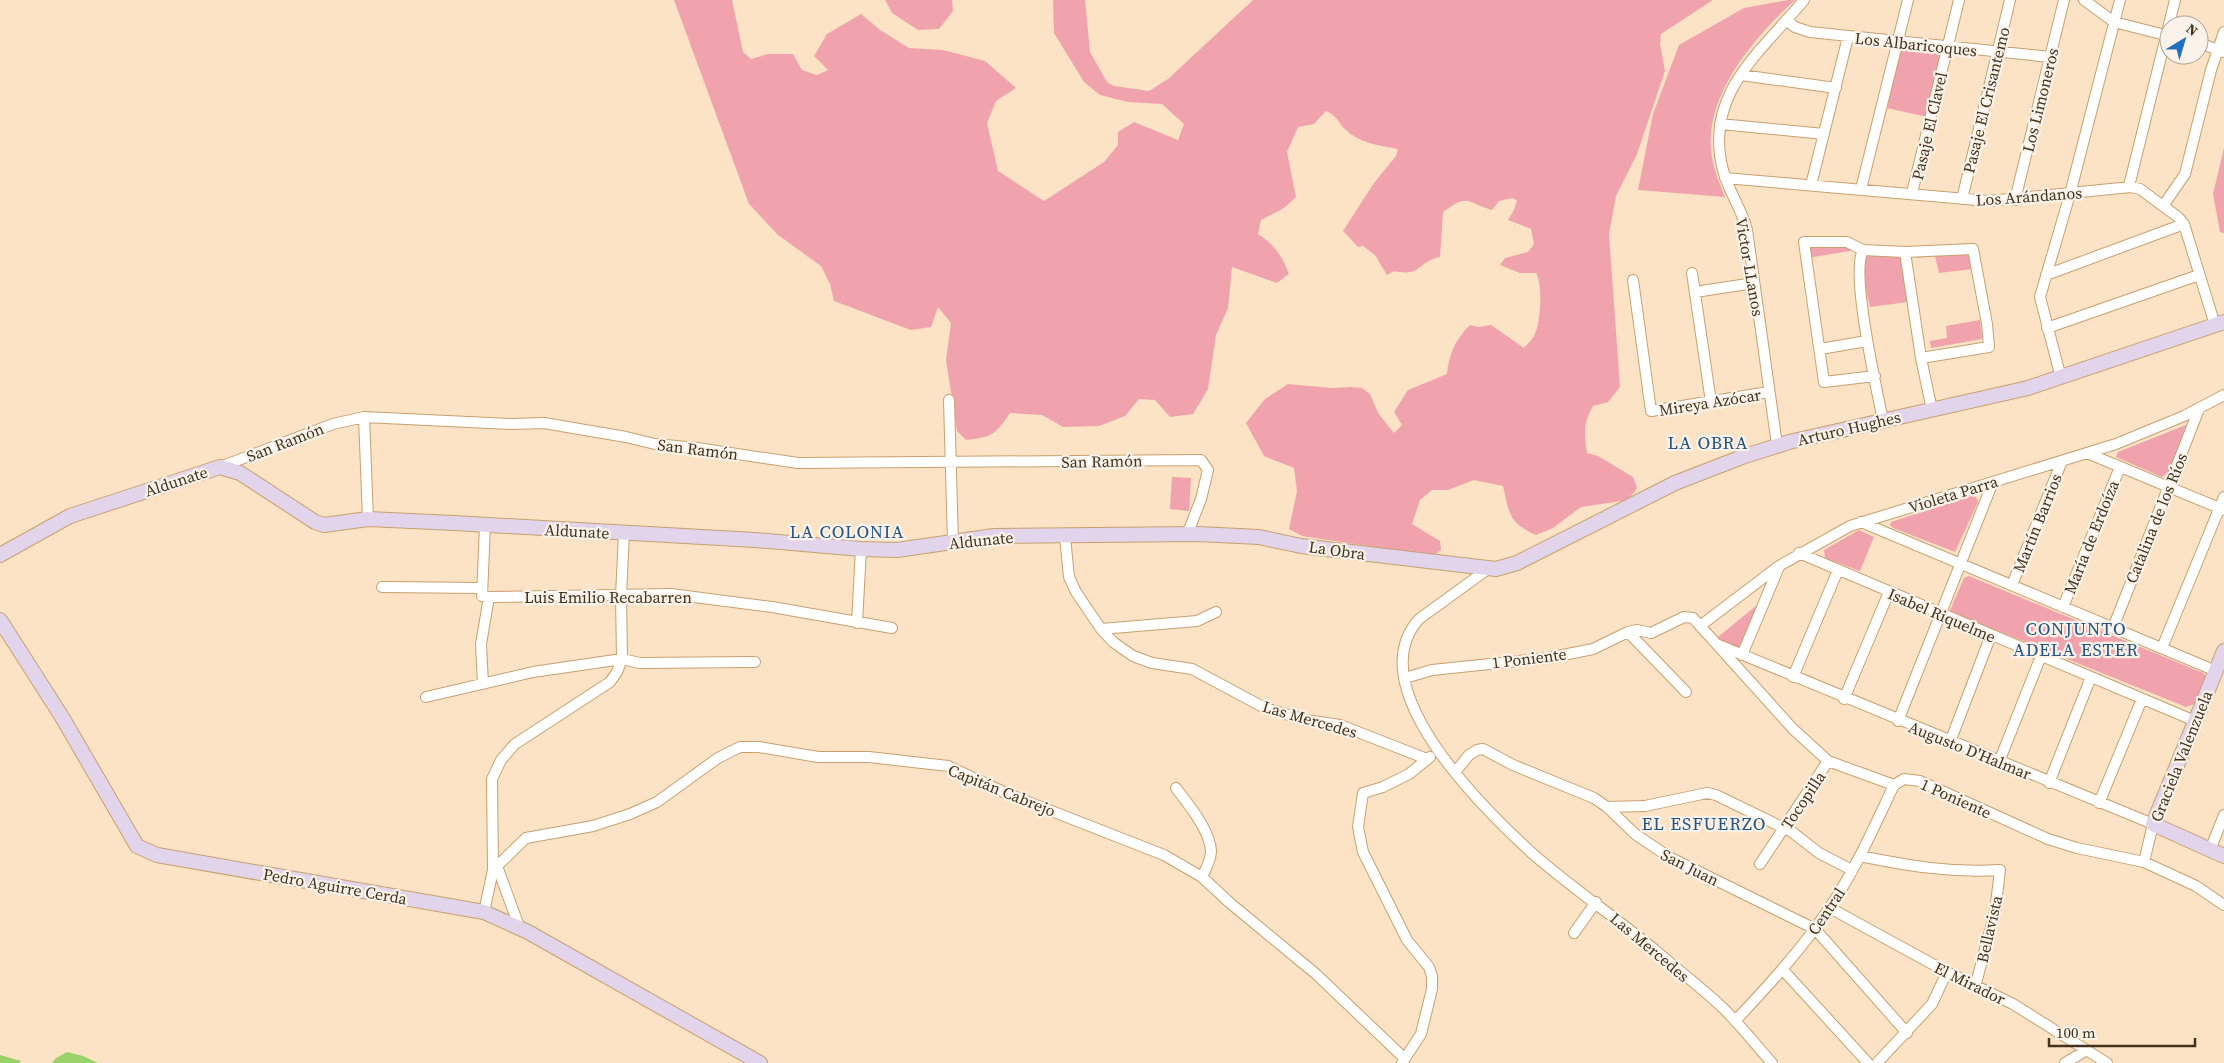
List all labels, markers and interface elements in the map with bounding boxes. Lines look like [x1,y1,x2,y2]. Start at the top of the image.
north arrow [2159,15,2209,65]
text: N [2182,19,2202,41]
street label: Pasaje El Crisantemo [1957,24,2015,175]
street label: Los Albaricoques [1854,27,1978,61]
street label: Los Limoneros [2016,46,2064,154]
street label: Pasaje El Clavel [1906,70,1952,182]
street label: Los Arándanos [1975,181,2083,211]
street label: Victor LLanos [1731,216,1769,318]
street label: Mireya Azócar [1657,383,1763,421]
street label: Arturo Hughes [1795,405,1903,451]
street label: San Ramón [243,417,327,467]
district label: LA OBRA [1668,430,1748,455]
street label: San Ramón [656,433,740,465]
street label: San Ramón [1061,449,1143,473]
street label: Catalina de los Ríos [2120,449,2192,586]
street label: Aldunate [142,461,210,501]
street label: Violeta Parra [1905,470,2001,518]
street label: Martín Barrios [2007,470,2067,576]
street label: María de Erdoíza [2058,476,2124,597]
street label: Aldunate [544,518,610,544]
district label: LA COLONIA [790,519,904,544]
street label: Aldunate [948,526,1014,554]
street label: La Obra [1307,535,1367,565]
street label: Isabel Riquelme [1885,582,1999,648]
street label: Luis Emilio Recabarren [524,586,692,608]
district label: CONJUNTO ADELA ESTER [2013,616,2139,662]
street label: 1 Poniente [1490,642,1568,674]
street label: Graciela Valenzuela [2145,686,2218,825]
street label: Las Mercedes [1260,695,1360,743]
street label: Augusto D'Halmar [1905,715,2035,785]
street label: Capitán Cabrejo [945,758,1059,822]
street label: Tocopilla [1776,766,1831,833]
street label: 1 Poniente [1917,773,1995,823]
district label: EL ESFUERZO [1641,811,1767,836]
street label: San Juan [1657,843,1723,891]
street label: Pedro Aguirre Cerda [261,863,409,910]
street label: Central [1802,883,1850,939]
street label: Bellavista [1971,892,2008,965]
street label: Las Mercedes [1606,907,1694,987]
street label: El Mirador [1931,956,2009,1010]
scale bar [2049,1016,2195,1048]
text: 100 m [2056,1022,2096,1043]

